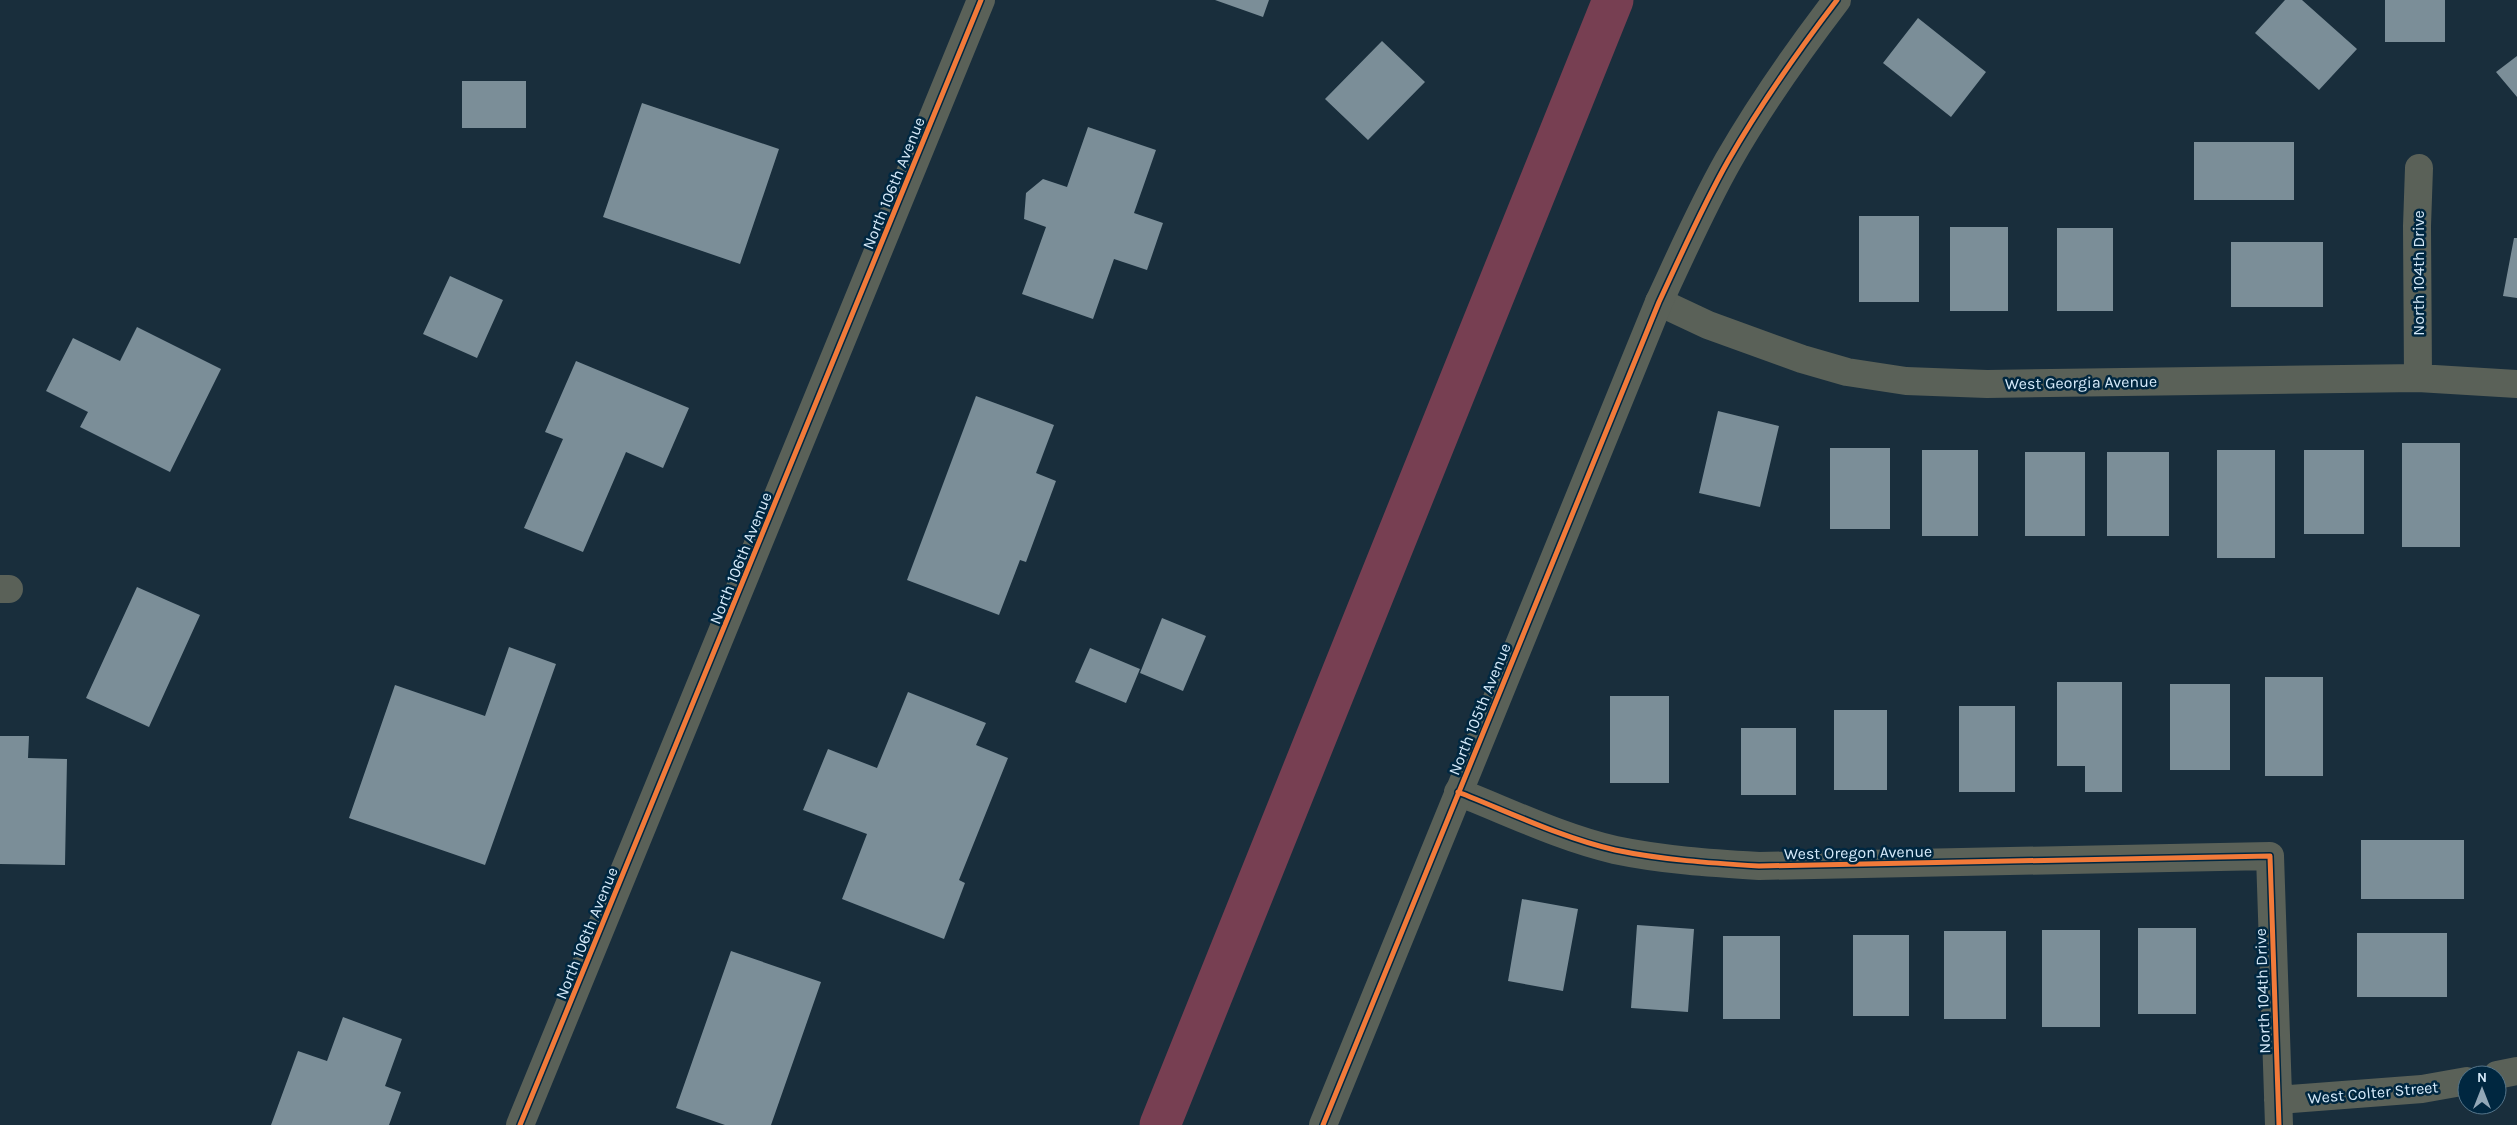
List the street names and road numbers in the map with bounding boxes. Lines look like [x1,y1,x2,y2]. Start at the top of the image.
street label: North 106th Avenue [858,114,929,252]
street label: North 104th Drive [2409,210,2428,336]
street label: West Georgia Avenue [2005,372,2157,393]
street label: North 106th Avenue [705,489,776,627]
street label: North 105th Avenue [1444,640,1515,778]
street label: West Oregon Avenue [1784,842,1932,863]
street label: North 106th Avenue [551,864,622,1002]
street label: North 104th Drive [2251,928,2274,1054]
street label: West Colter Street [2307,1077,2439,1108]

